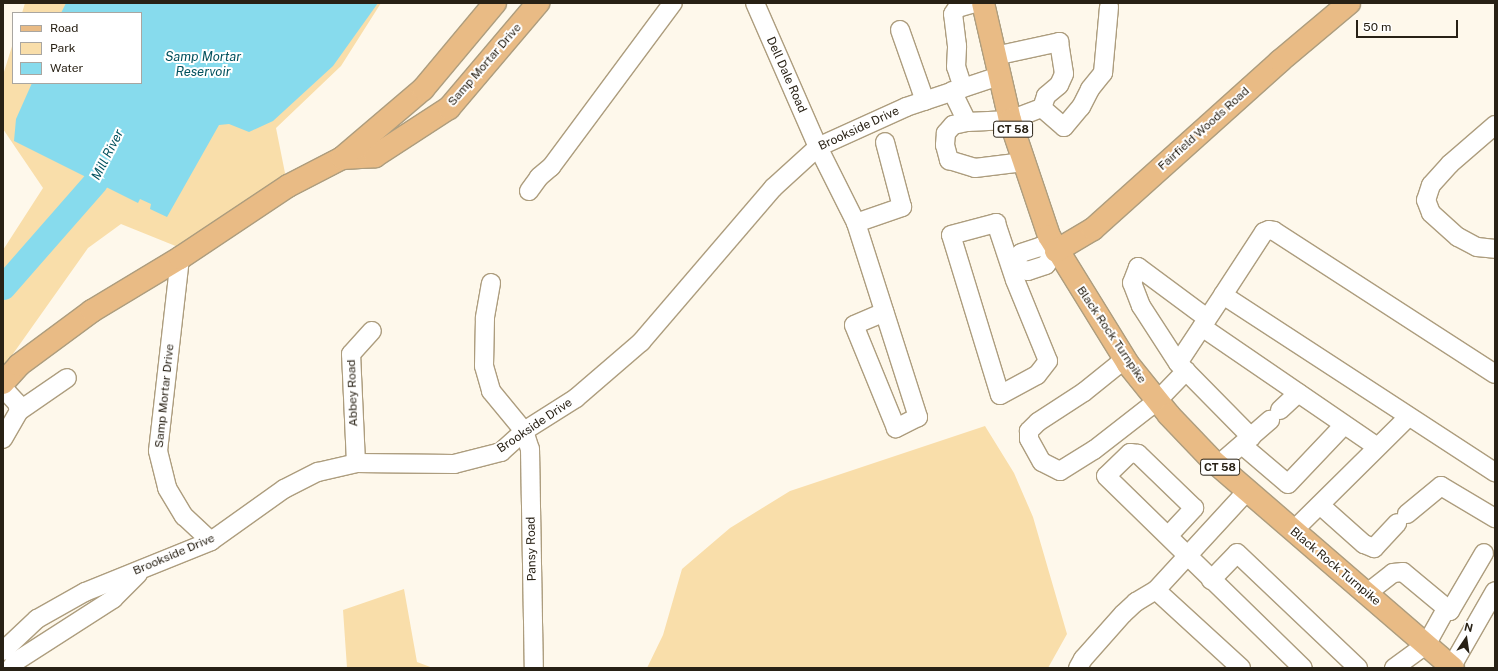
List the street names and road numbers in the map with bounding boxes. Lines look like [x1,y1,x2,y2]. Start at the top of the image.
street label: Samp Mortar Drive [445,21,525,109]
street label: Dell Dale Road [763,35,809,115]
street label: Fairfield Woods Road [1155,84,1253,174]
street label: Brookside Drive [816,104,902,154]
road number: CT 58 [993,120,1033,138]
street label: Black Rock Turnpike [1073,284,1149,386]
street label: Samp Mortar Drive [152,343,178,449]
street label: Abbey Road [345,359,361,427]
street label: Brookside Drive [495,396,575,456]
road number: CT 58 [1200,458,1240,476]
street label: Pansy Road [524,516,540,582]
street label: Black Rock Turnpike [1287,525,1383,609]
street label: Brookside Drive [131,531,217,579]

